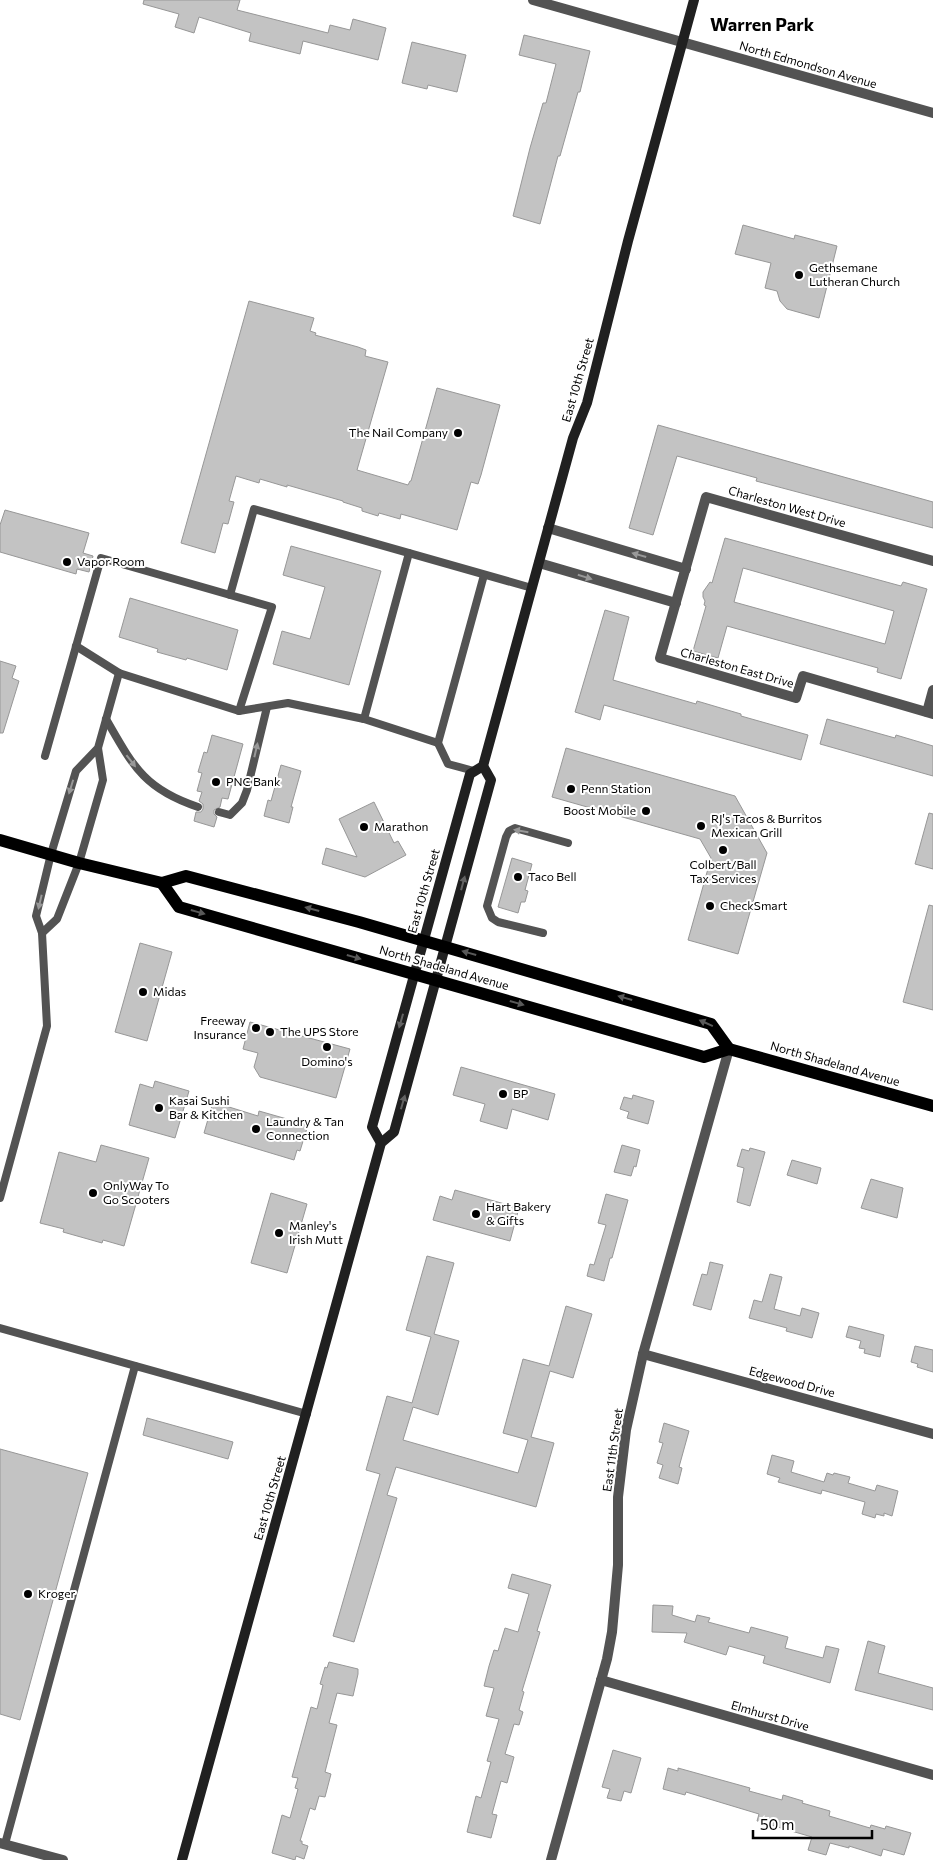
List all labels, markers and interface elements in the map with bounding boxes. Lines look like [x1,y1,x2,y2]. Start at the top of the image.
district label: Warren Park [710,13,815,35]
street label: North Edmondson Avenue [738,38,879,90]
place label: Gethsemane Lutheran Church [809,260,900,288]
marker: Gethsemane Lutheran Church [793,269,805,281]
street label: East 10th Street [558,336,596,423]
place label: The Nail Company [349,425,448,439]
marker: The Nail Company [452,427,464,439]
street label: Charleston West Drive [727,483,848,530]
one-way arrow [631,551,646,559]
place label: Vapor Room [77,554,145,568]
marker: Vapor Room [61,556,73,568]
one-way arrow [578,573,593,581]
street label: Charleston East Drive [679,644,796,690]
one-way arrow [253,741,261,757]
one-way arrow [126,754,136,768]
place label: PNC Bank [226,774,281,788]
marker: PNC Bank [210,776,222,788]
one-way arrow [66,779,74,794]
place label: Penn Station [581,781,651,795]
marker: Penn Station [565,783,577,795]
place label: Boost Mobile [563,803,636,817]
marker: Boost Mobile [640,805,652,817]
place label: RJ's Tacos & Burritos Mexican Grill [711,811,822,839]
place label: Marathon [374,819,428,833]
marker: RJ's Tacos & Burritos Mexican Grill [695,820,707,832]
marker: Marathon [358,821,370,833]
one-way arrow [513,826,529,834]
marker: Colbert/Ball Tax Services [717,844,729,856]
street label: East 10th Street [404,847,442,934]
place label: Colbert/Ball Tax Services [689,857,757,885]
place label: Taco Bell [528,869,577,883]
marker: Taco Bell [512,871,524,883]
one-way arrow [459,875,467,890]
one-way arrow [36,894,44,909]
place label: CheckSmart [720,898,787,912]
marker: CheckSmart [704,900,716,912]
one-way arrow [305,905,320,913]
one-way arrow [190,909,205,917]
street label: North Shadeland Avenue [378,942,511,992]
one-way arrow [461,949,476,957]
one-way arrow [347,953,362,961]
place label: Midas [153,984,186,998]
marker: Midas [137,986,149,998]
one-way arrow [617,994,632,1002]
one-way arrow [510,999,525,1007]
place label: Freeway Insurance [194,1013,246,1041]
one-way arrow [397,1013,405,1028]
one-way arrow [698,1019,713,1028]
marker: Freeway Insurance [250,1022,262,1034]
place label: The UPS Store [280,1024,359,1038]
marker: The UPS Store [264,1026,276,1038]
street label: North Shadeland Avenue [769,1038,902,1088]
marker: Domino's [321,1041,333,1053]
place label: Domino's [301,1054,353,1068]
place label: BP [513,1086,529,1100]
marker: BP [497,1088,509,1100]
place label: Kasai Sushi Bar & Kitchen [169,1093,243,1121]
one-way arrow [399,1094,407,1109]
marker: Kasai Sushi Bar & Kitchen [153,1102,165,1114]
place label: Laundry & Tan Connection [266,1114,344,1142]
marker: Laundry & Tan Connection [250,1123,262,1135]
place label: OnlyWay To Go Scooters [103,1178,170,1206]
marker: OnlyWay To Go Scooters [87,1187,99,1199]
place label: Hart Bakery & Gifts [486,1199,551,1227]
marker: Hart Bakery & Gifts [470,1208,482,1220]
place label: Manley's Irish Mutt [289,1218,343,1246]
marker: Manley's Irish Mutt [273,1227,285,1239]
street label: Edgewood Drive [748,1363,837,1399]
street label: East 11th Street [599,1407,625,1493]
street label: East 10th Street [250,1454,288,1541]
place label: Kroger [38,1586,76,1600]
marker: Kroger [22,1588,34,1600]
street label: Elmhurst Drive [730,1697,811,1733]
scale bar [753,1808,872,1840]
text: 50 m [760,1815,794,1833]

